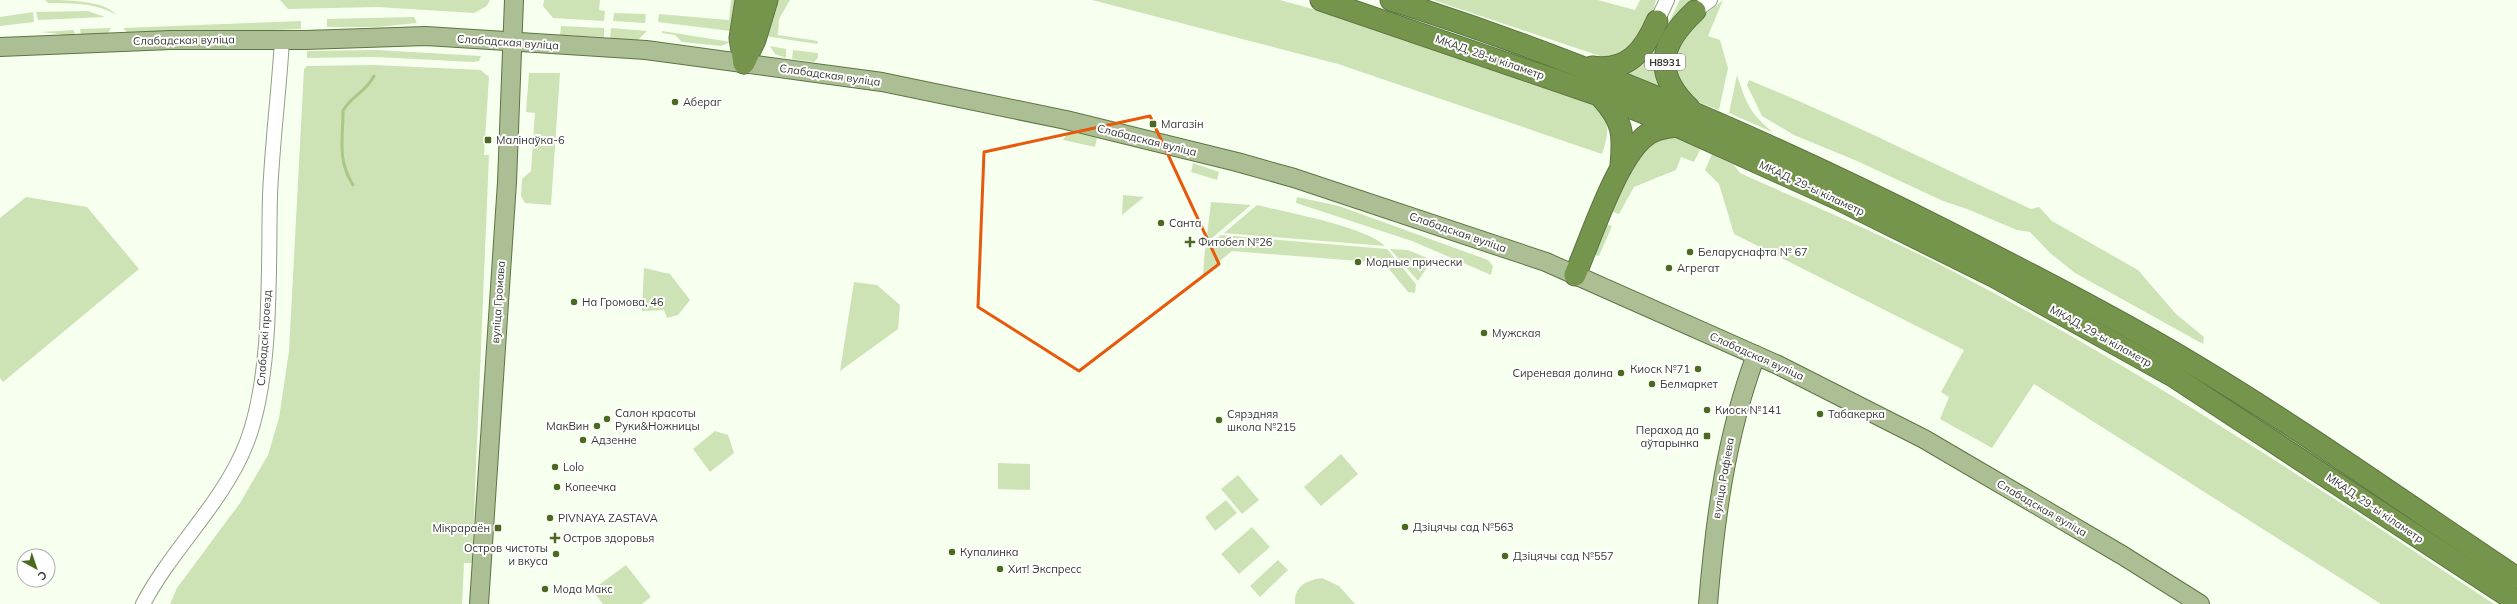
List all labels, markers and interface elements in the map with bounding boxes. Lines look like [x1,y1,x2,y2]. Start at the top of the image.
street label: Слабадская вуліца [457,31,559,53]
street label: Слабадская вуліца [133,32,235,48]
street label: МКАД, 28-ы кіламетр [1433,32,1547,82]
road number: Н8931 [1645,54,1685,70]
street label: Слабадская вуліца [779,61,881,89]
place label: Абераг [683,95,722,109]
marker: Абераг [670,97,680,107]
place label: Магазін [1161,117,1204,131]
marker: Магазін [1148,119,1158,129]
street label: Слабадская вуліца [1096,121,1198,159]
place label: Малінаўка-6 [496,133,565,147]
marker: Малінаўка-6 [483,135,493,145]
street label: МКАД, 29-ы кіламетр [1757,157,1867,219]
street label: Слабадская вуліца [1408,209,1508,255]
place label: Санта [1169,216,1201,230]
marker: Санта [1156,218,1166,228]
place label: Фитобел №26 [1198,235,1273,249]
marker: Фитобел №26 [1185,237,1195,247]
place label: Беларуснафта № 67 [1698,245,1808,259]
marker: Беларуснафта № 67 [1685,247,1695,257]
place label: Модные прически [1366,255,1462,269]
marker: Модные прически [1353,257,1363,267]
street label: вуліца Громава [488,260,508,344]
place label: Агрегат [1677,261,1719,275]
marker: Агрегат [1664,263,1674,273]
street label: Слабадскі праезд [254,289,274,386]
place label: На Громова, 46 [582,295,664,309]
marker: На Громова, 46 [569,297,579,307]
street label: МКАД, 29-ы кіламетр [2047,302,2155,370]
place label: Мужская [1492,326,1541,340]
marker: Мужская [1479,328,1489,338]
street label: Слабадская вуліца [1708,329,1806,383]
place label: Киоск №71 [1630,362,1690,376]
marker: Киоск №71 [1693,364,1703,374]
place label: Сиреневая долина [1512,366,1613,380]
marker: Сиреневая долина [1616,368,1626,378]
place label: Белмаркет [1660,377,1718,391]
marker: Белмаркет [1647,379,1657,389]
place label: Киоск №141 [1715,403,1781,417]
marker: Киоск №141 [1702,405,1712,415]
place label: Салон красоты Руки&Ножницы [615,406,700,433]
place label: Сярэдняя школа №215 [1227,407,1296,434]
place label: Табакерка [1828,407,1885,421]
marker: Табакерка [1815,409,1825,419]
marker: Салон красоты Руки&Ножницы [602,414,612,424]
marker: Сярэдняя школа №215 [1214,415,1224,425]
place label: МакВин [546,419,589,433]
marker: МакВин [592,421,602,431]
place label: Пераход да аўтарынка [1636,423,1699,450]
marker: Пераход да аўтарынка [1702,431,1712,441]
place label: Адзенне [591,433,637,447]
marker: Адзенне [578,435,588,445]
street label: вуліца Рафіева [1709,437,1737,519]
place label: Lolo [563,460,584,474]
marker: Lolo [550,462,560,472]
street label: МКАД, 29-ы кіламетр [2324,470,2427,546]
street label: Слабадская вуліца [1994,476,2090,540]
place label: Копеечка [565,480,616,494]
marker: Копеечка [552,482,562,492]
place label: PIVNAYA ZASTAVA [558,511,658,525]
marker: PIVNAYA ZASTAVA [545,513,555,523]
place label: Дзіцячы сад №563 [1413,520,1514,534]
place label: Мікрараён [432,521,490,535]
marker: Дзіцячы сад №563 [1400,522,1410,532]
marker: Мікрараён [493,523,503,533]
place label: Остров здоровья [563,531,654,545]
marker: Остров здоровья [550,533,560,543]
place label: Остров чистоты и вкуса [464,541,548,568]
place label: Купалинка [960,545,1018,559]
marker: Купалинка [947,547,957,557]
north arrow [16,548,56,588]
marker: Остров чистоты и вкуса [551,549,561,559]
place label: Дзіцячы сад №557 [1513,549,1614,563]
marker: Дзіцячы сад №557 [1500,551,1510,561]
place label: Хит! Экспресс [1008,562,1082,576]
marker: Хит! Экспресс [995,564,1005,574]
text: С [35,568,50,584]
place label: Мода Макс [553,582,613,596]
marker: Мода Макс [540,584,550,594]

